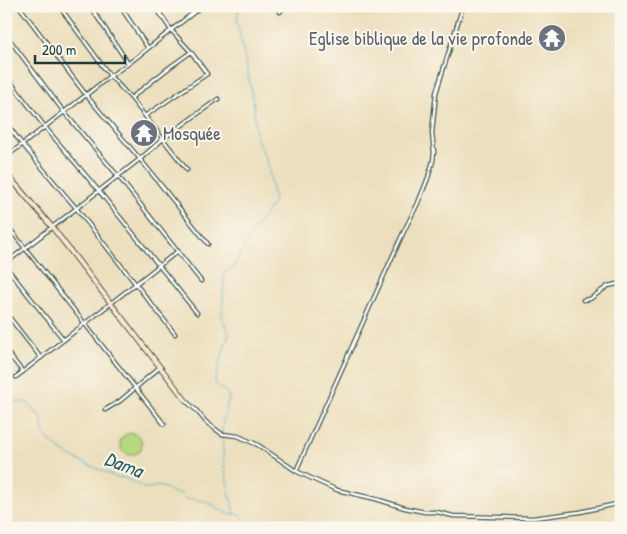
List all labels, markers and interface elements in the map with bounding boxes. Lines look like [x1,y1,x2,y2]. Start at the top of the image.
temple icon: Eglise biblique de la vie profonde [537,23,567,53]
place label: Eglise biblique de la vie profonde [309,25,533,51]
scale bar [35,32,125,64]
text: 200 m [42,39,76,60]
temple icon: Mosquée [129,118,159,148]
place label: Mosquée [163,120,221,146]
water label: Dama [101,444,149,484]

